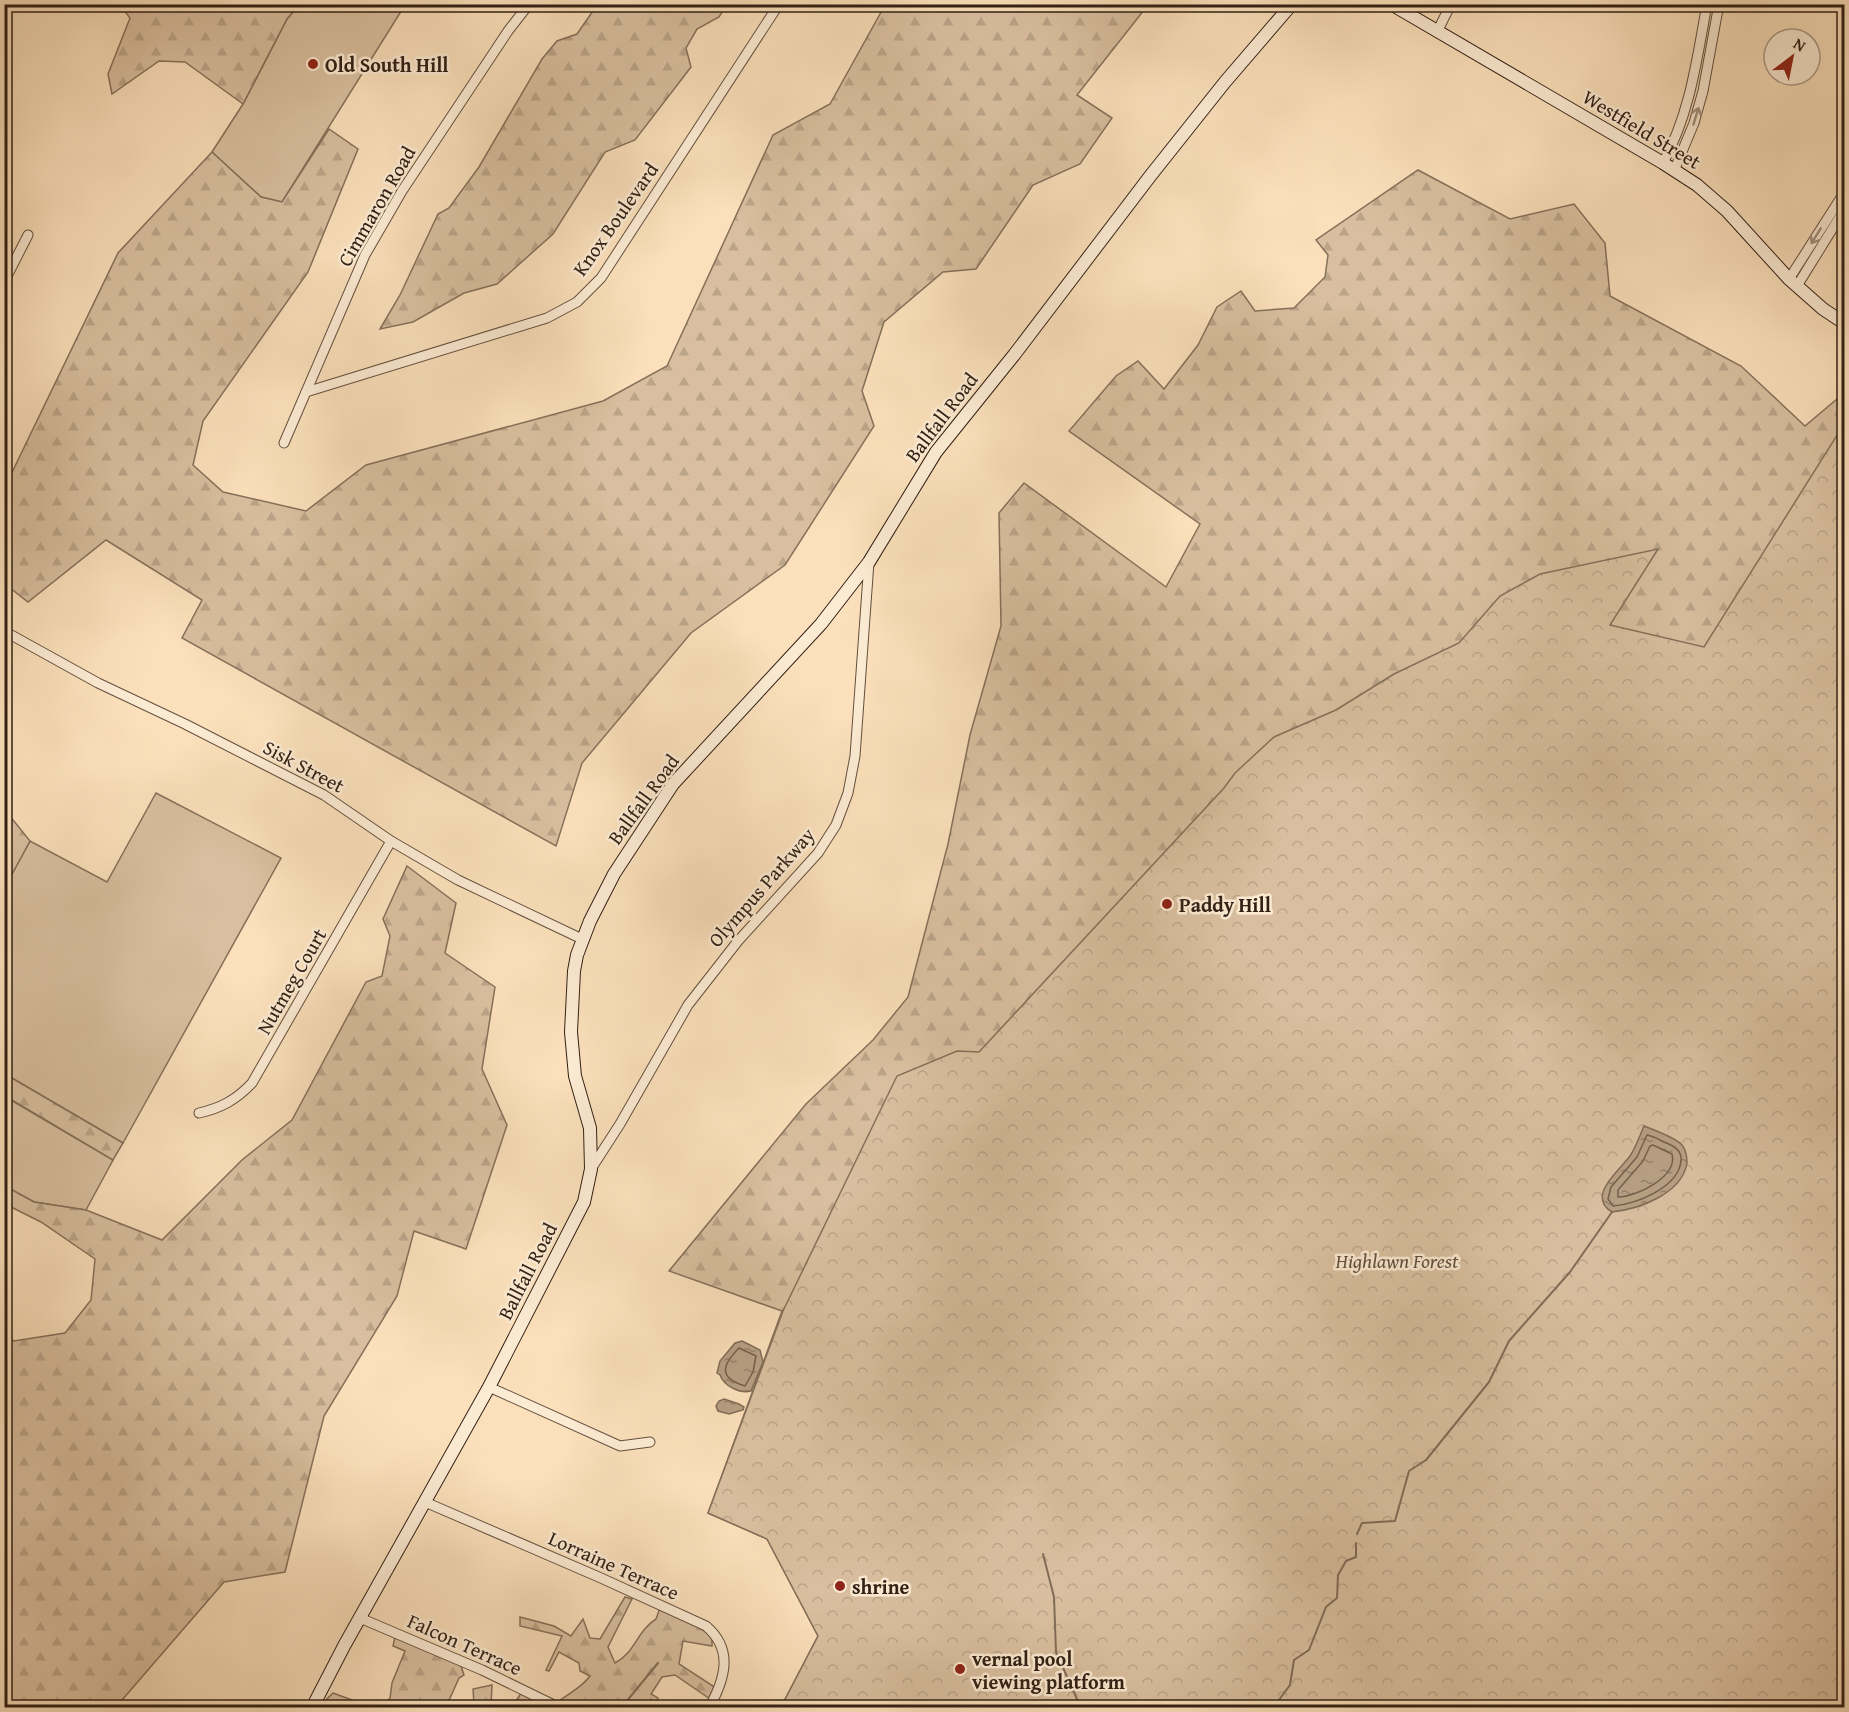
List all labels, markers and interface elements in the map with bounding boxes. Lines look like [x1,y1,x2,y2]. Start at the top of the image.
north arrow [1762,27,1822,87]
text: N [1789,31,1811,57]
place label: Old South Hill [325,50,449,79]
marker: Old South Hill [306,57,320,71]
street label: Westfield Street [1577,82,1707,176]
one-way arrow [1691,107,1702,126]
street label: Cimmaron Road [330,140,422,271]
street label: Knox Boulevard [565,156,665,282]
one-way arrow [1810,227,1822,244]
street label: Ballfall Road [898,366,984,468]
street label: Sisk Street [258,732,350,800]
street label: Ballfall Road [600,748,686,850]
street label: Olympus Parkway [701,821,821,953]
place label: Paddy Hill [1179,890,1271,919]
marker: Paddy Hill [1160,897,1174,911]
street label: Nutmeg Court [249,923,333,1039]
street label: Ballfall Road [490,1217,564,1325]
park label: Highlawn Forest [1335,1246,1459,1275]
street label: Lorraine Terrace [544,1523,684,1607]
place label: shrine [852,1572,910,1601]
marker: shrine [833,1579,847,1593]
street label: Falcon Terrace [403,1606,527,1682]
place label: vernal pool viewing platform [972,1644,1125,1696]
marker: vernal pool viewing platform [953,1662,967,1676]

